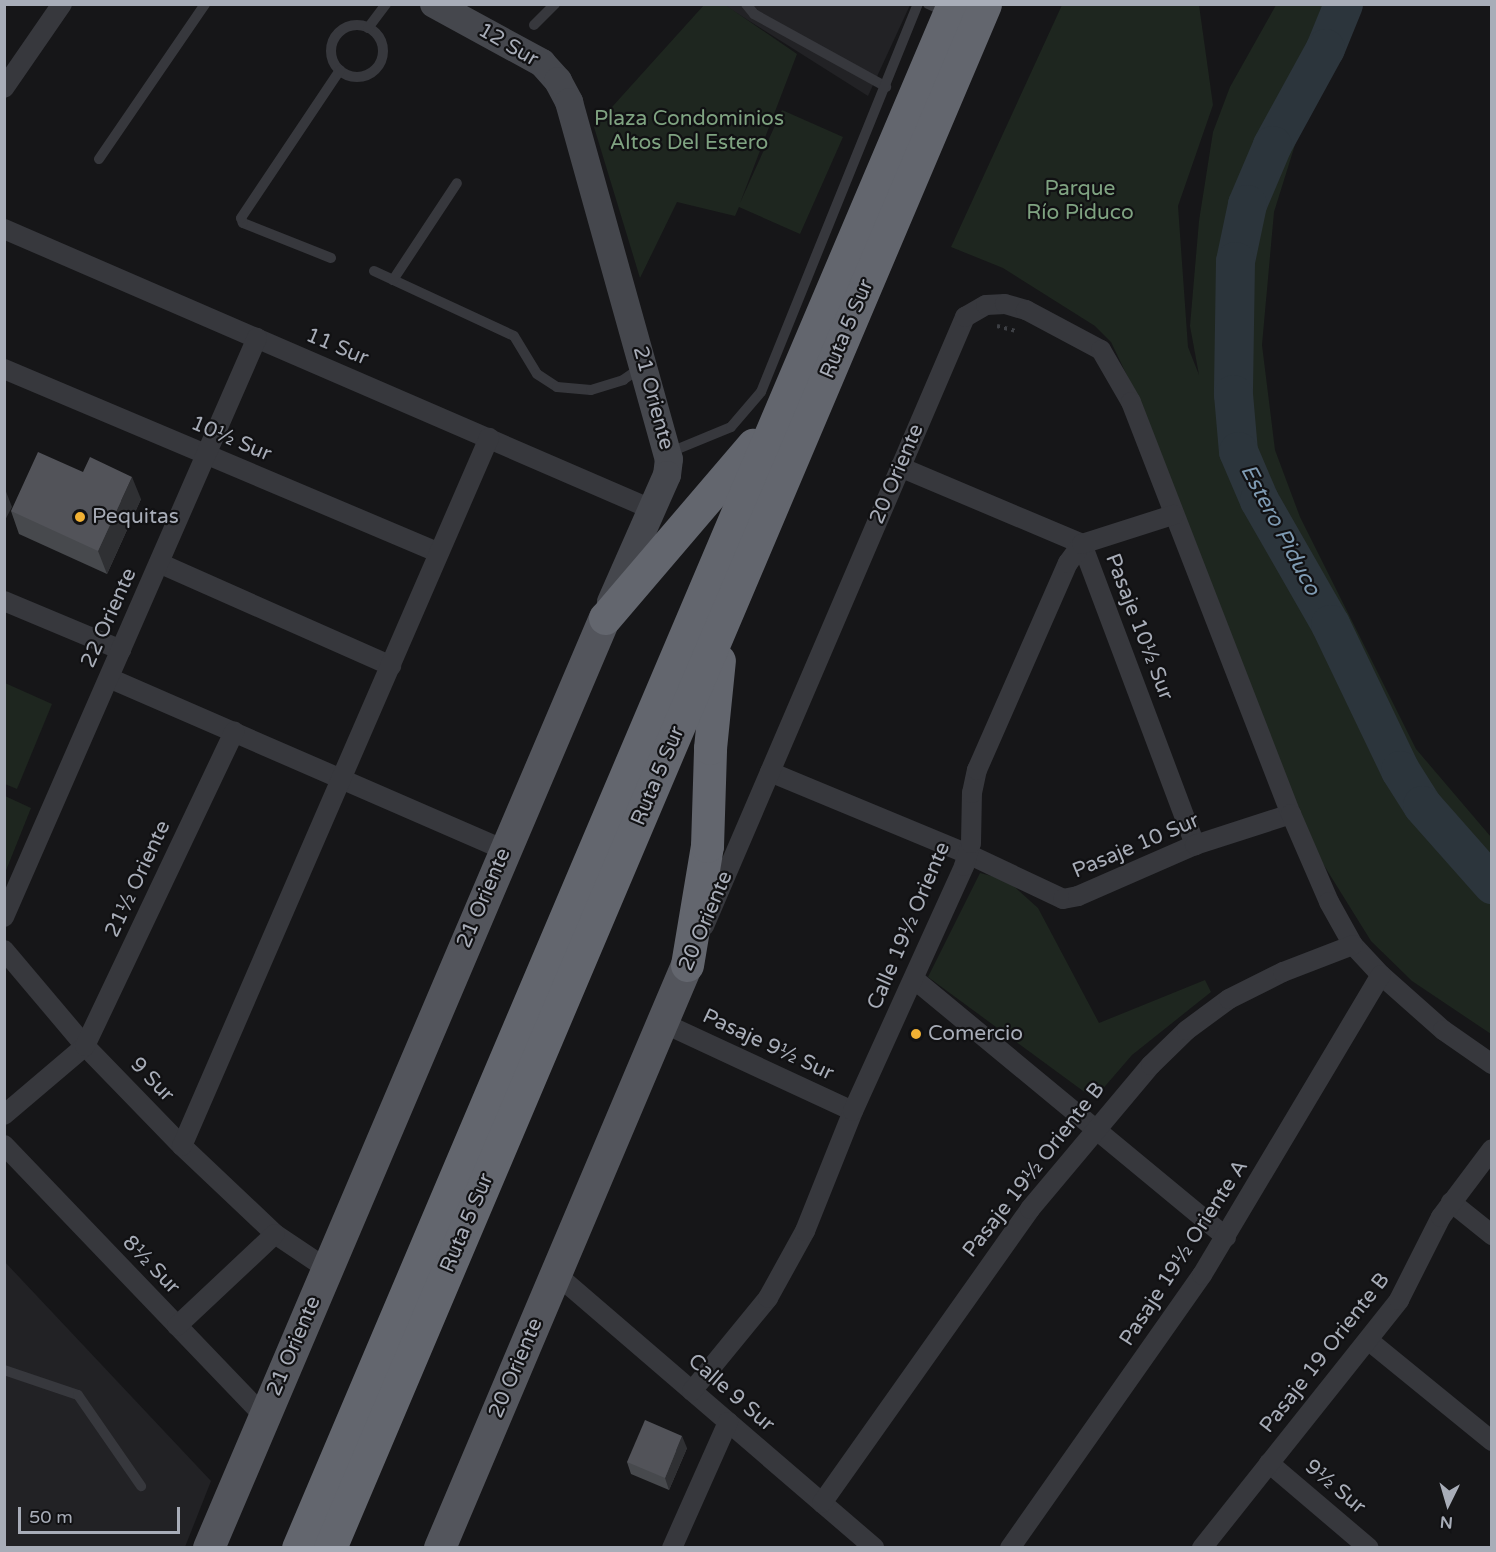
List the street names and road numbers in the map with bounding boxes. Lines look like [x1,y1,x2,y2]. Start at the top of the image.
street label: 12 Sur [473,18,543,72]
street label: Ruta 5 Sur [815,276,879,382]
street label: 11 Sur [302,323,372,371]
street label: 21 Oriente [627,343,679,453]
street label: 10½ Sur [187,411,275,467]
street label: 20 Oriente [865,420,929,528]
street label: Pasaje 10½ Sur [1099,550,1179,704]
street label: 22 Oriente [76,564,142,672]
street label: Ruta 5 Sur [626,723,690,829]
street label: Pasaje 10 Sur [1069,808,1203,884]
street label: 21½ Oriente [100,817,176,941]
street label: Calle 19½ Oriente [862,838,956,1014]
street label: 21 Oriente [452,844,516,952]
street label: 20 Oriente [674,867,738,975]
street label: Pasaje 9½ Sur [698,1004,838,1086]
street label: 9 Sur [125,1052,179,1108]
street label: Pasaje 19½ Oriente B [958,1077,1110,1263]
street label: Pasaje 19½ Oriente A [1114,1155,1254,1351]
street label: Ruta 5 Sur [435,1170,499,1276]
street label: 8½ Sur [117,1230,185,1300]
street label: Pasaje 19 Oriente B [1255,1268,1395,1438]
street label: 21 Oriente [262,1292,326,1400]
street label: 20 Oriente [484,1314,548,1422]
street label: Calle 9 Sur [683,1349,779,1437]
street label: 9½ Sur [1299,1454,1371,1520]

